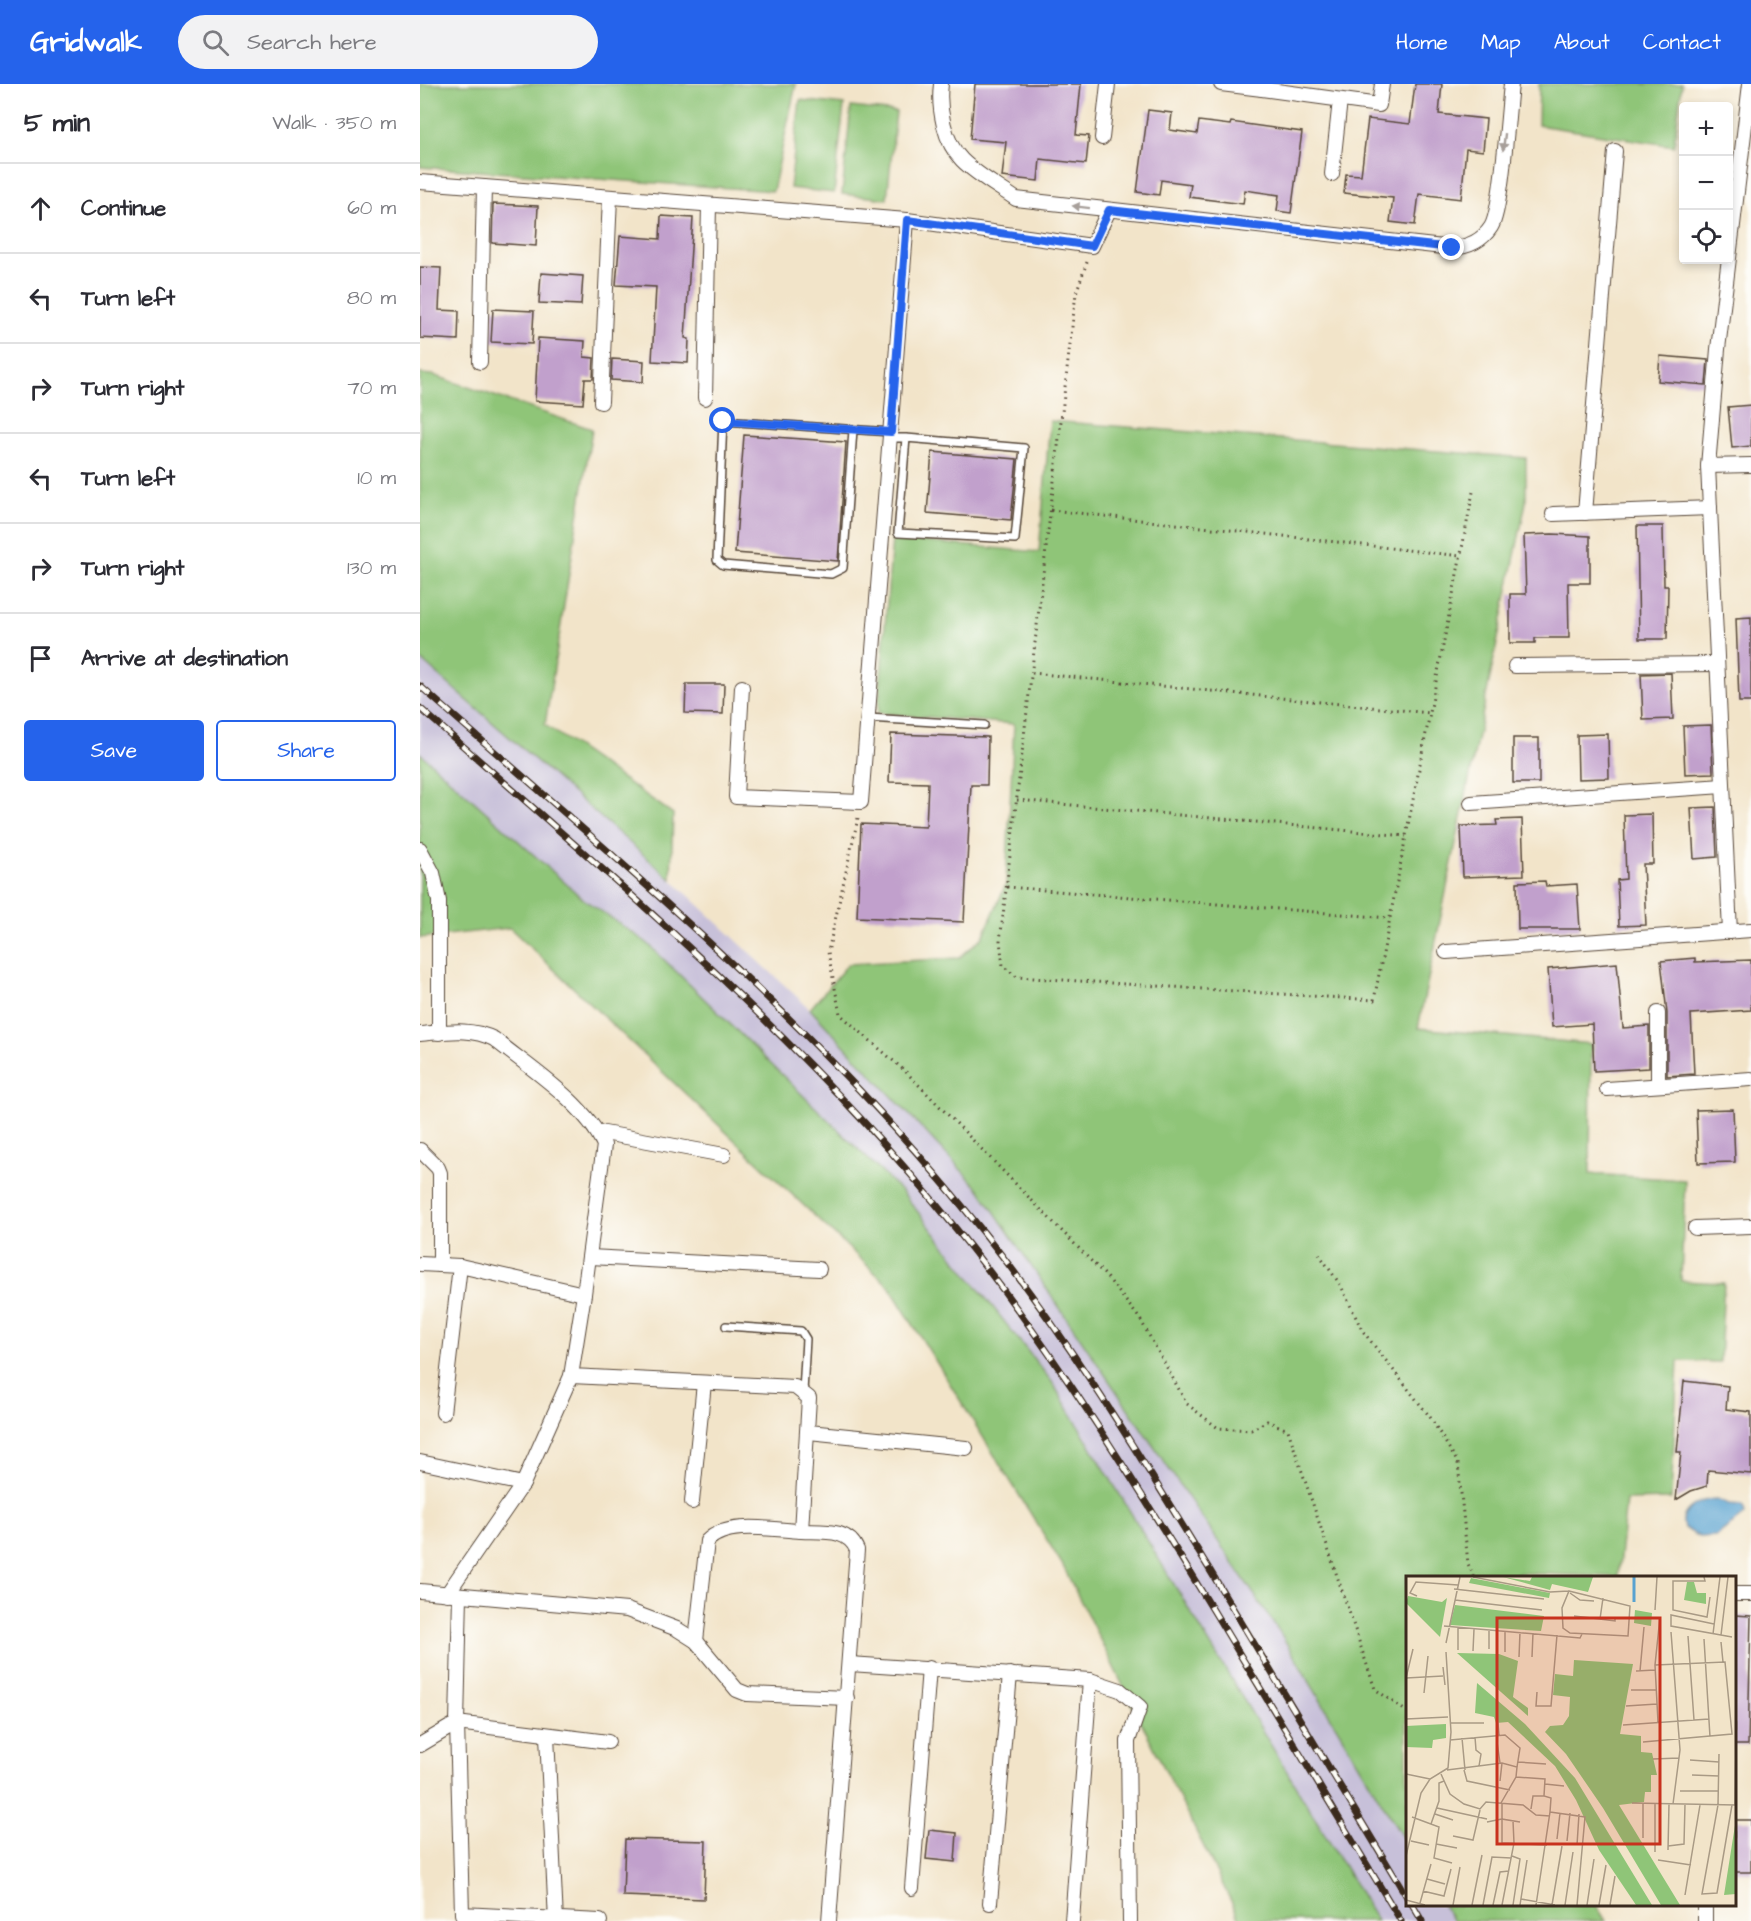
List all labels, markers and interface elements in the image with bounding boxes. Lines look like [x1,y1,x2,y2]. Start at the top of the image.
search box [178,15,598,69]
text: Gridwalk [30,23,142,62]
icon: search [199,26,232,59]
text: Search here [247,27,377,58]
text: Home [1396,28,1448,57]
text: Map [1481,28,1521,57]
text: About [1554,28,1610,57]
text: Contact [1643,28,1721,57]
map controls [1679,102,1733,264]
button: + [1679,102,1733,156]
text: 5 min [24,105,90,141]
text: Walk · 350 m [272,109,396,137]
one-way arrow [1499,133,1509,152]
button: − [1679,156,1733,210]
icon: ahead [24,192,57,225]
text: Continue [81,193,166,224]
text: 60 m [347,194,396,222]
one-way arrow [1071,202,1090,211]
button: locate [1679,210,1733,264]
route end [1438,234,1464,260]
icon: left [24,282,57,315]
text: Turn left [81,283,175,314]
text: 80 m [347,284,396,312]
icon: right [24,372,57,405]
text: Turn right [81,373,184,404]
text: 70 m [348,374,396,402]
route start [709,407,735,433]
icon: left [24,462,57,495]
text: Turn left [81,463,175,494]
text: 10 m [357,464,396,492]
icon: right [24,552,57,585]
text: Turn right [81,553,184,584]
text: 130 m [347,554,396,582]
icon: arrive [24,642,57,675]
text: Arrive at destination [81,643,288,674]
button: Save [24,720,204,781]
button: Share [216,720,396,781]
inset map [1406,1576,1736,1906]

